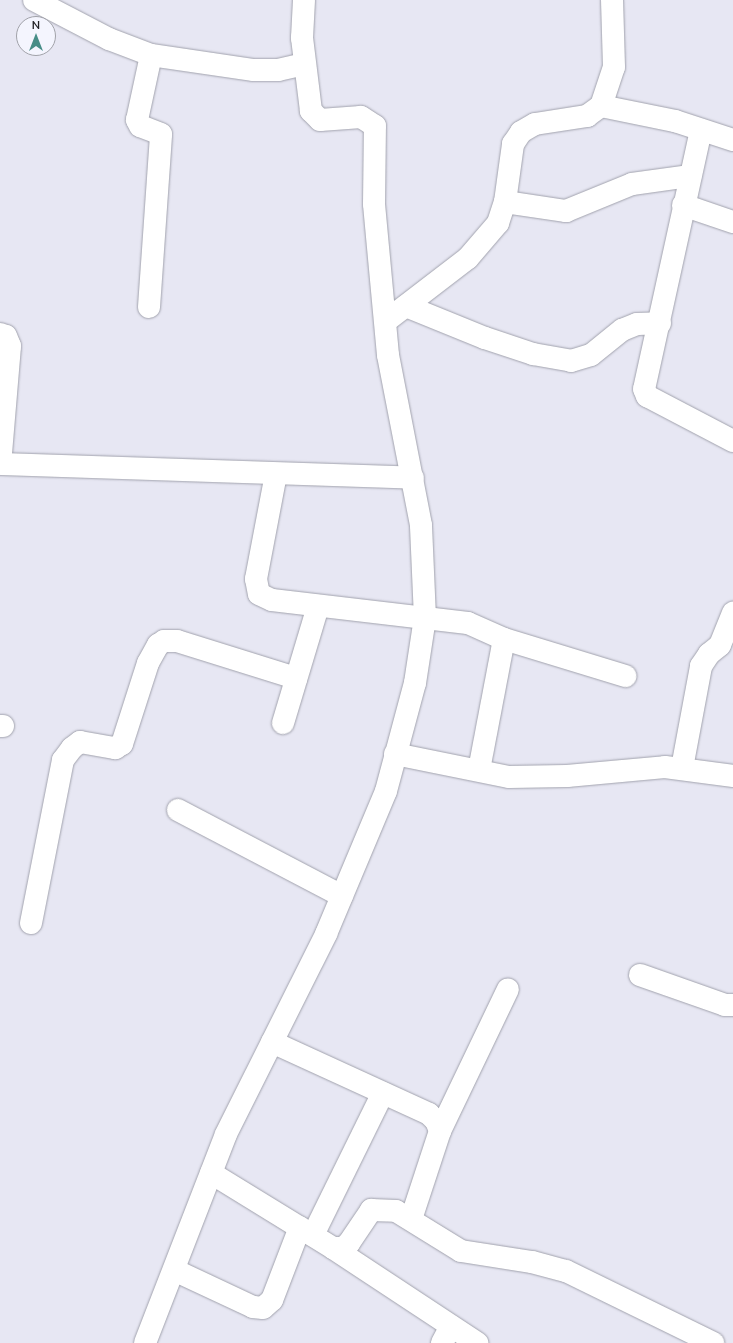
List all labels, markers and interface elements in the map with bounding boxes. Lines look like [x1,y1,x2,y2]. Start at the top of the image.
north arrow [16,16,56,56]
text: N [32,18,40,32]

